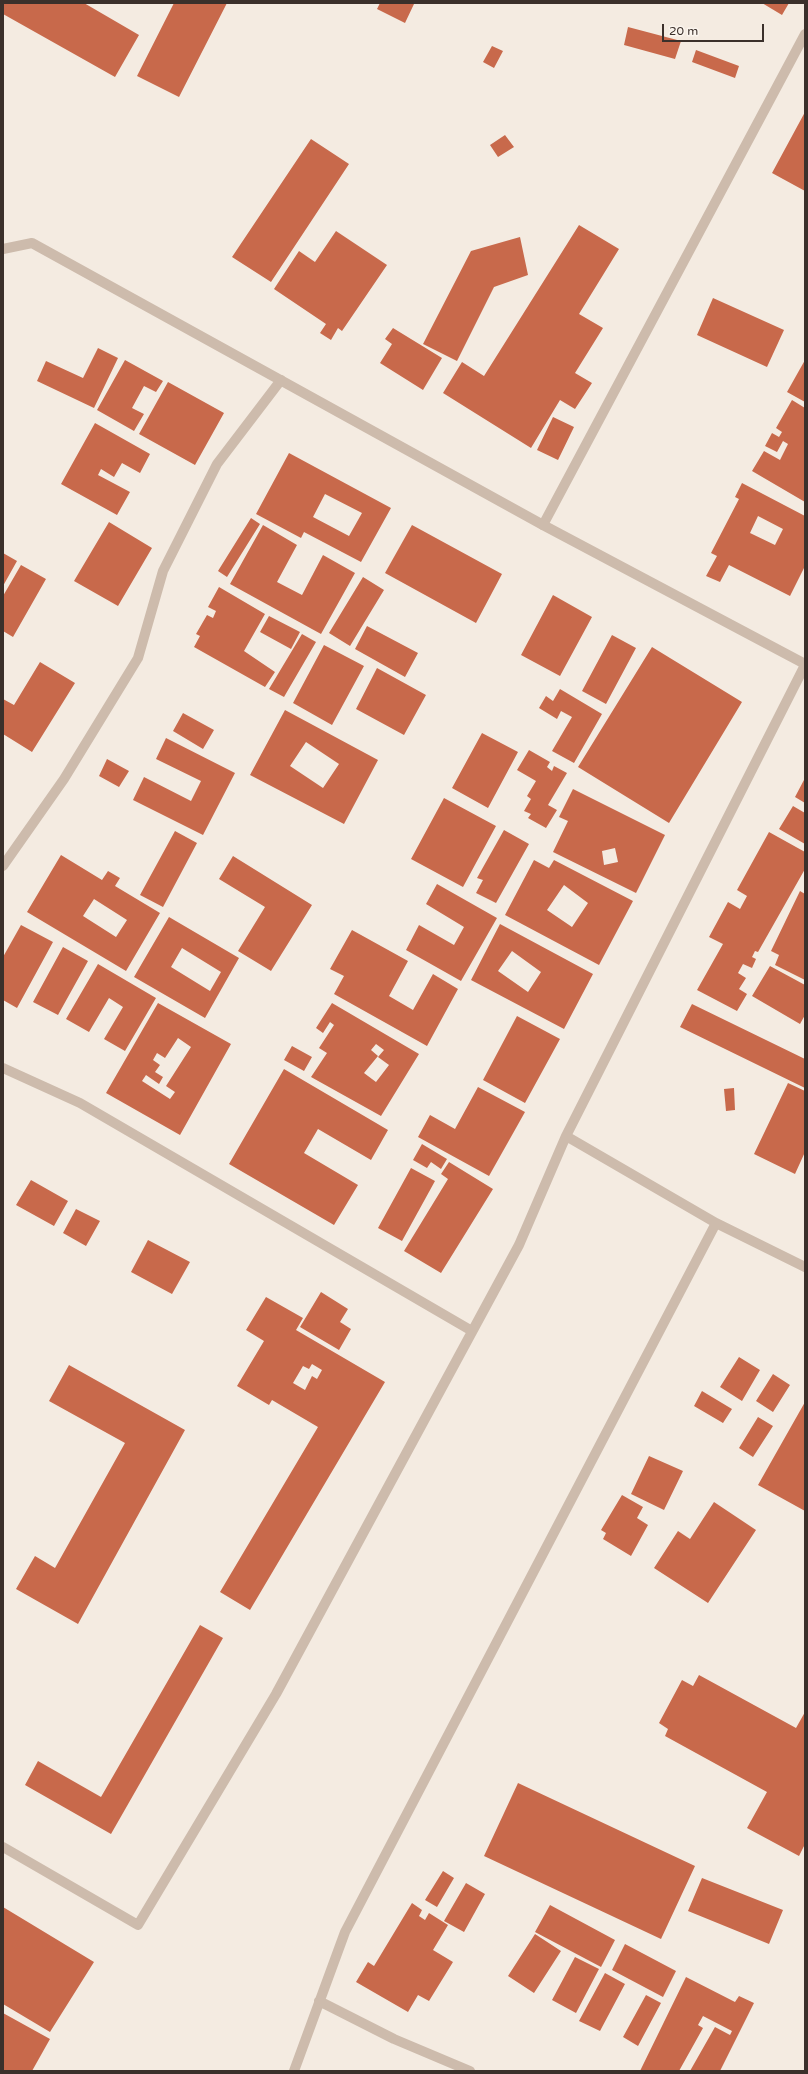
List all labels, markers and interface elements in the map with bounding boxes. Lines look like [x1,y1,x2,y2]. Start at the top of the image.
scale bar [664,16,766,42]
text: 20 m [669,24,698,38]

